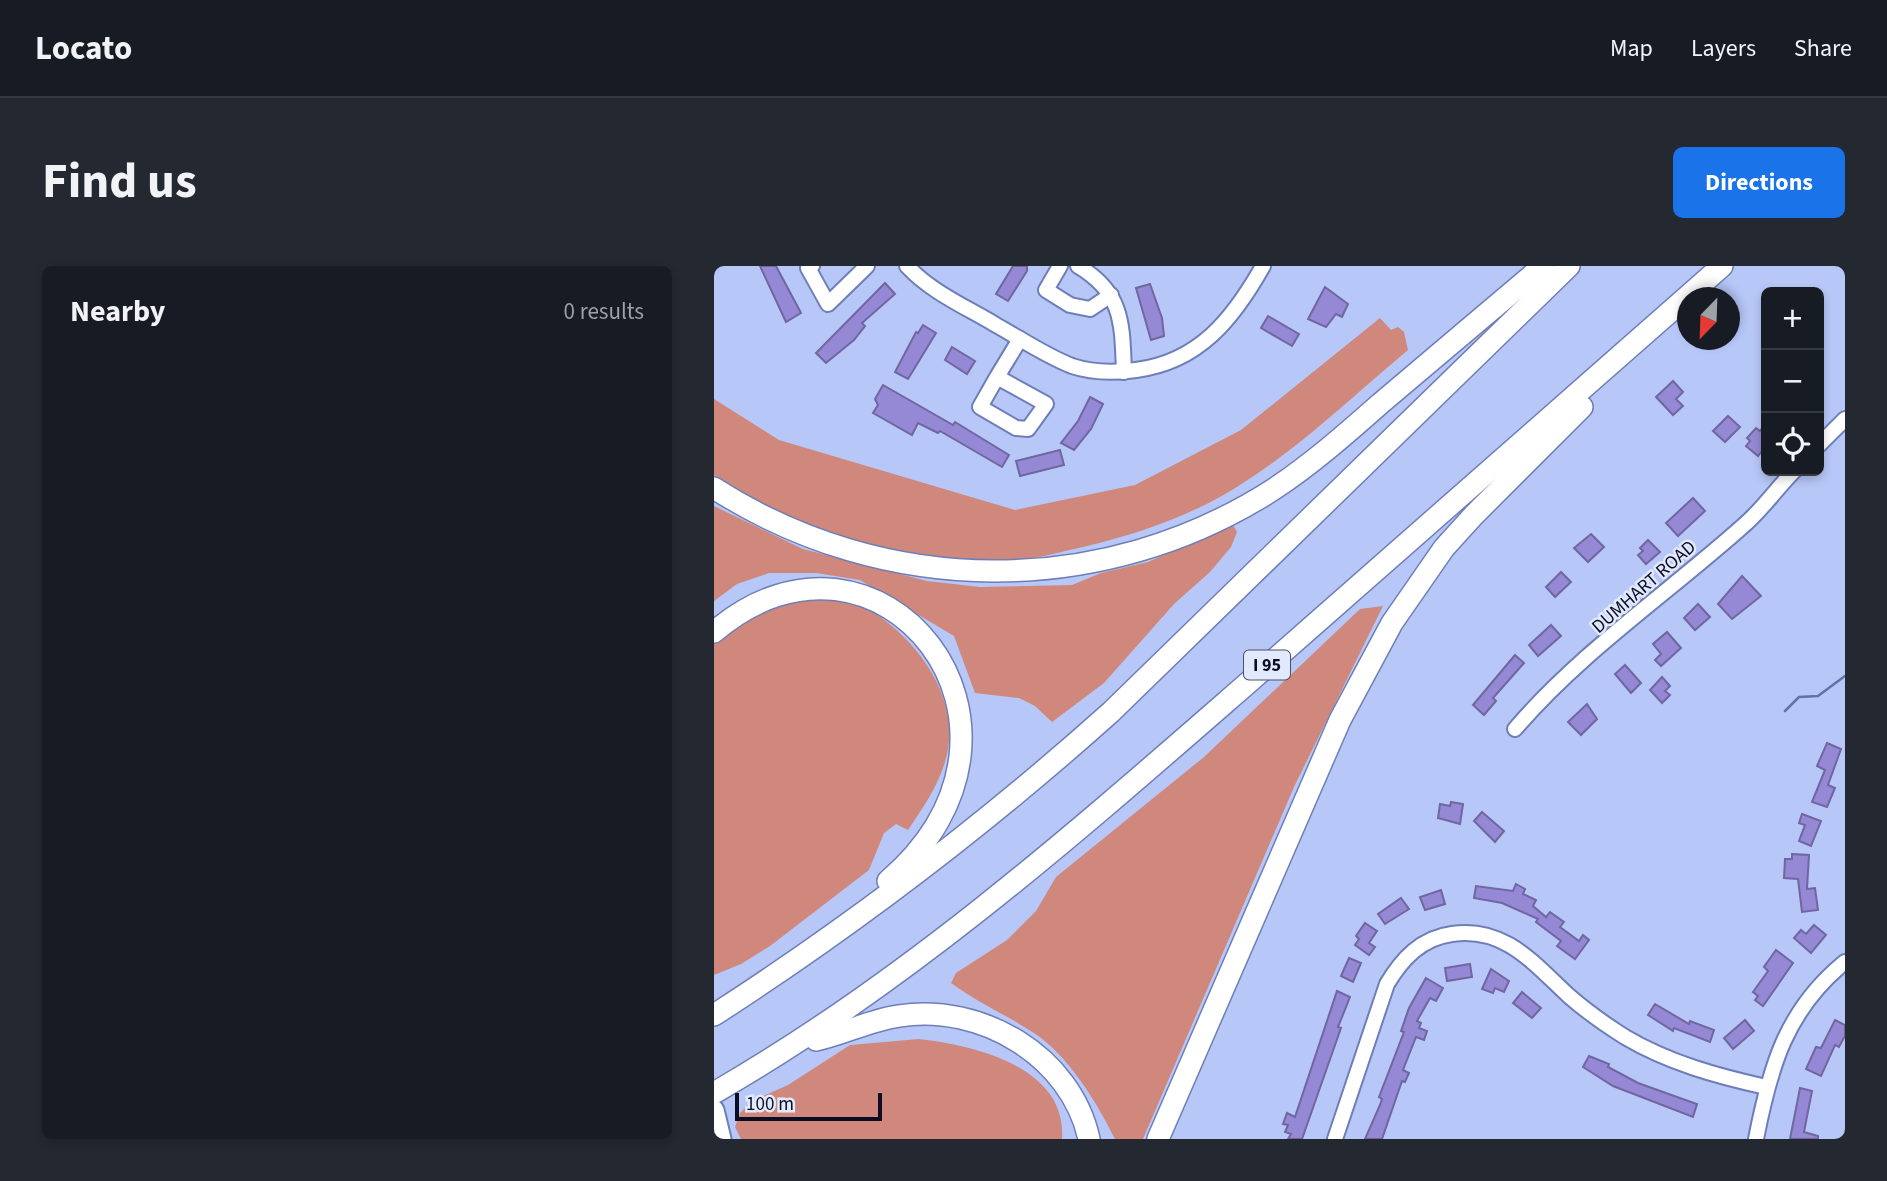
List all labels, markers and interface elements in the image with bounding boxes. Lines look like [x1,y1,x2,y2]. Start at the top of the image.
text: Locato [35,25,132,72]
text: Map [1610,31,1653,66]
text: Layers [1691,31,1756,66]
text: Share [1794,31,1852,66]
text: Find us [42,147,197,217]
button: Directions [1673,147,1845,218]
north arrow [1677,287,1740,350]
map controls [1761,287,1824,476]
button: + [1761,287,1824,350]
text: Nearby [70,290,165,333]
text: 0 results [564,295,644,328]
button: − [1761,350,1824,413]
button: locate [1761,413,1824,476]
street label: DUMHART ROAD [1586,534,1702,640]
road number: I 95 [1244,650,1290,680]
scale bar [735,1090,882,1122]
text: 100 m [746,1091,794,1118]

